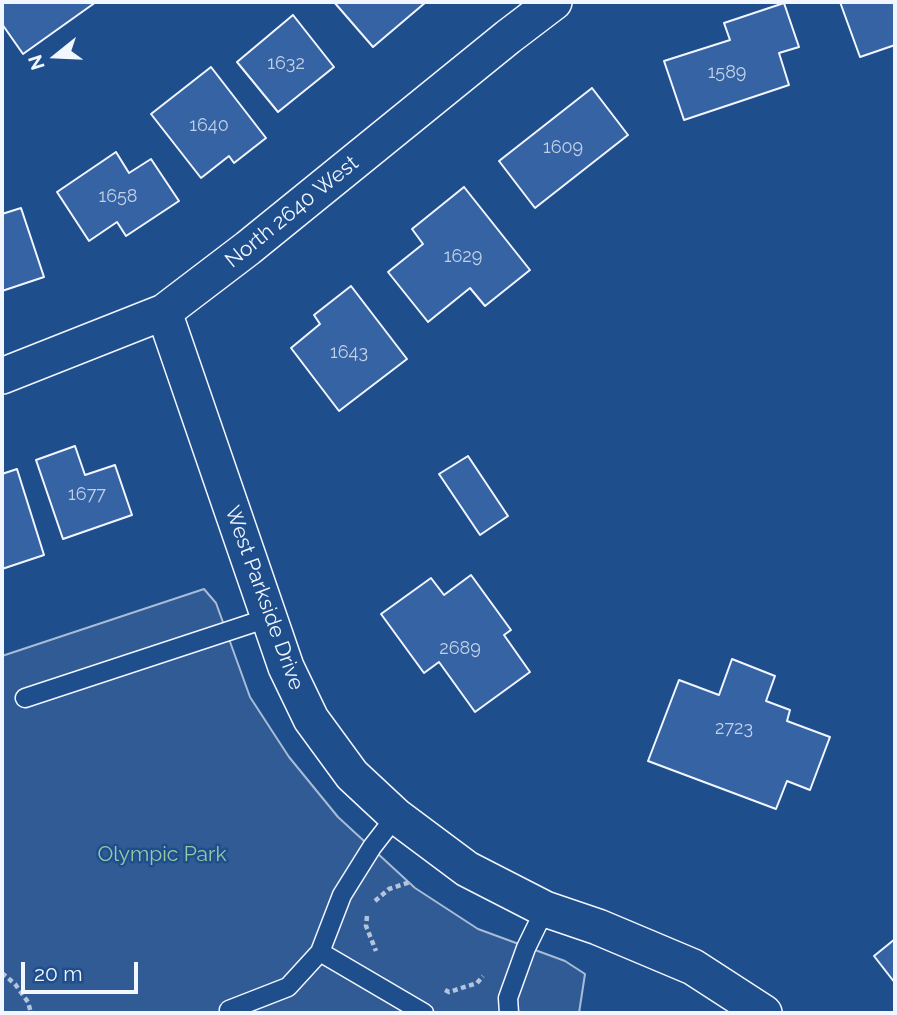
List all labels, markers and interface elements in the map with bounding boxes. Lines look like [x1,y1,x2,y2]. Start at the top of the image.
north arrow [21,21,91,91]
text: N [23,52,49,73]
house number: 1632 [267,53,305,75]
house number: 1589 [708,62,746,84]
house number: 1640 [189,115,229,137]
house number: 1609 [543,137,583,159]
street label: North 2640 West [220,151,364,273]
house number: 1658 [98,186,138,208]
house number: 1629 [444,246,482,268]
house number: 1643 [330,342,368,364]
house number: 1677 [68,484,106,506]
street label: West Parkside Drive [219,503,309,693]
house number: 2689 [439,638,481,660]
house number: 2723 [715,718,753,740]
park label: Olympic Park [97,842,227,868]
scale bar [24,948,142,992]
text: 20 m [34,961,82,986]

